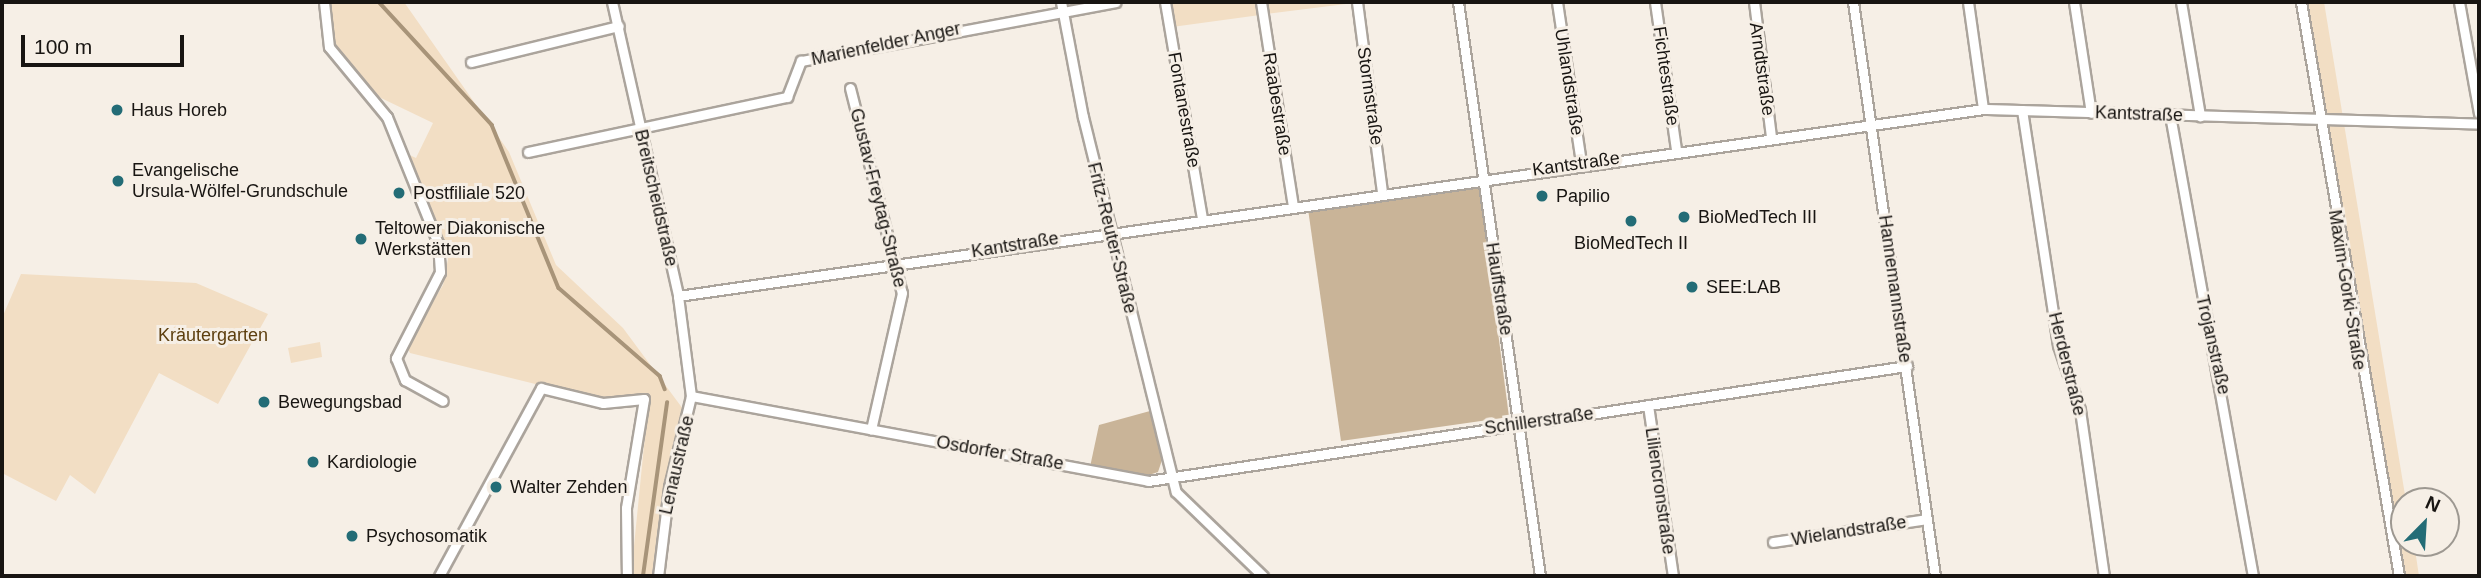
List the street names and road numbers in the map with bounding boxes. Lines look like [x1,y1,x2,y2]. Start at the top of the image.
street label: Marienfelder Anger [809,18,963,70]
street label: Arndtstraße [1745,21,1779,117]
street label: Fichtestraße [1648,25,1684,127]
street label: Uhlandstraße [1550,27,1588,137]
street label: Stormstraße [1352,45,1388,147]
street label: Fontanestraße [1163,50,1205,170]
street label: Raabestraße [1258,51,1296,157]
street label: Kantstraße [2095,102,2183,126]
street label: Gustav-Freytag-Straße [845,106,911,290]
street label: Breitscheidstraße [630,127,682,269]
street label: Kantstraße [1531,147,1621,181]
street label: Fritz-Reuter-Straße [1083,160,1141,316]
street label: Maxim-Gorki-Straße [2324,208,2370,372]
street label: Hannemannstraße [1874,214,1916,364]
street label: Kantstraße [970,227,1060,263]
street label: Hauffstraße [1481,241,1517,337]
street label: Trojanstraße [2191,293,2235,397]
street label: Herderstraße [2044,310,2090,418]
street label: Schillerstraße [1483,403,1595,439]
street label: Lenaustraße [655,413,699,517]
street label: Liliencronstraße [1640,426,1680,556]
street label: Osdorfer Straße [935,431,1065,475]
street label: Wielandstraße [1790,511,1908,551]

